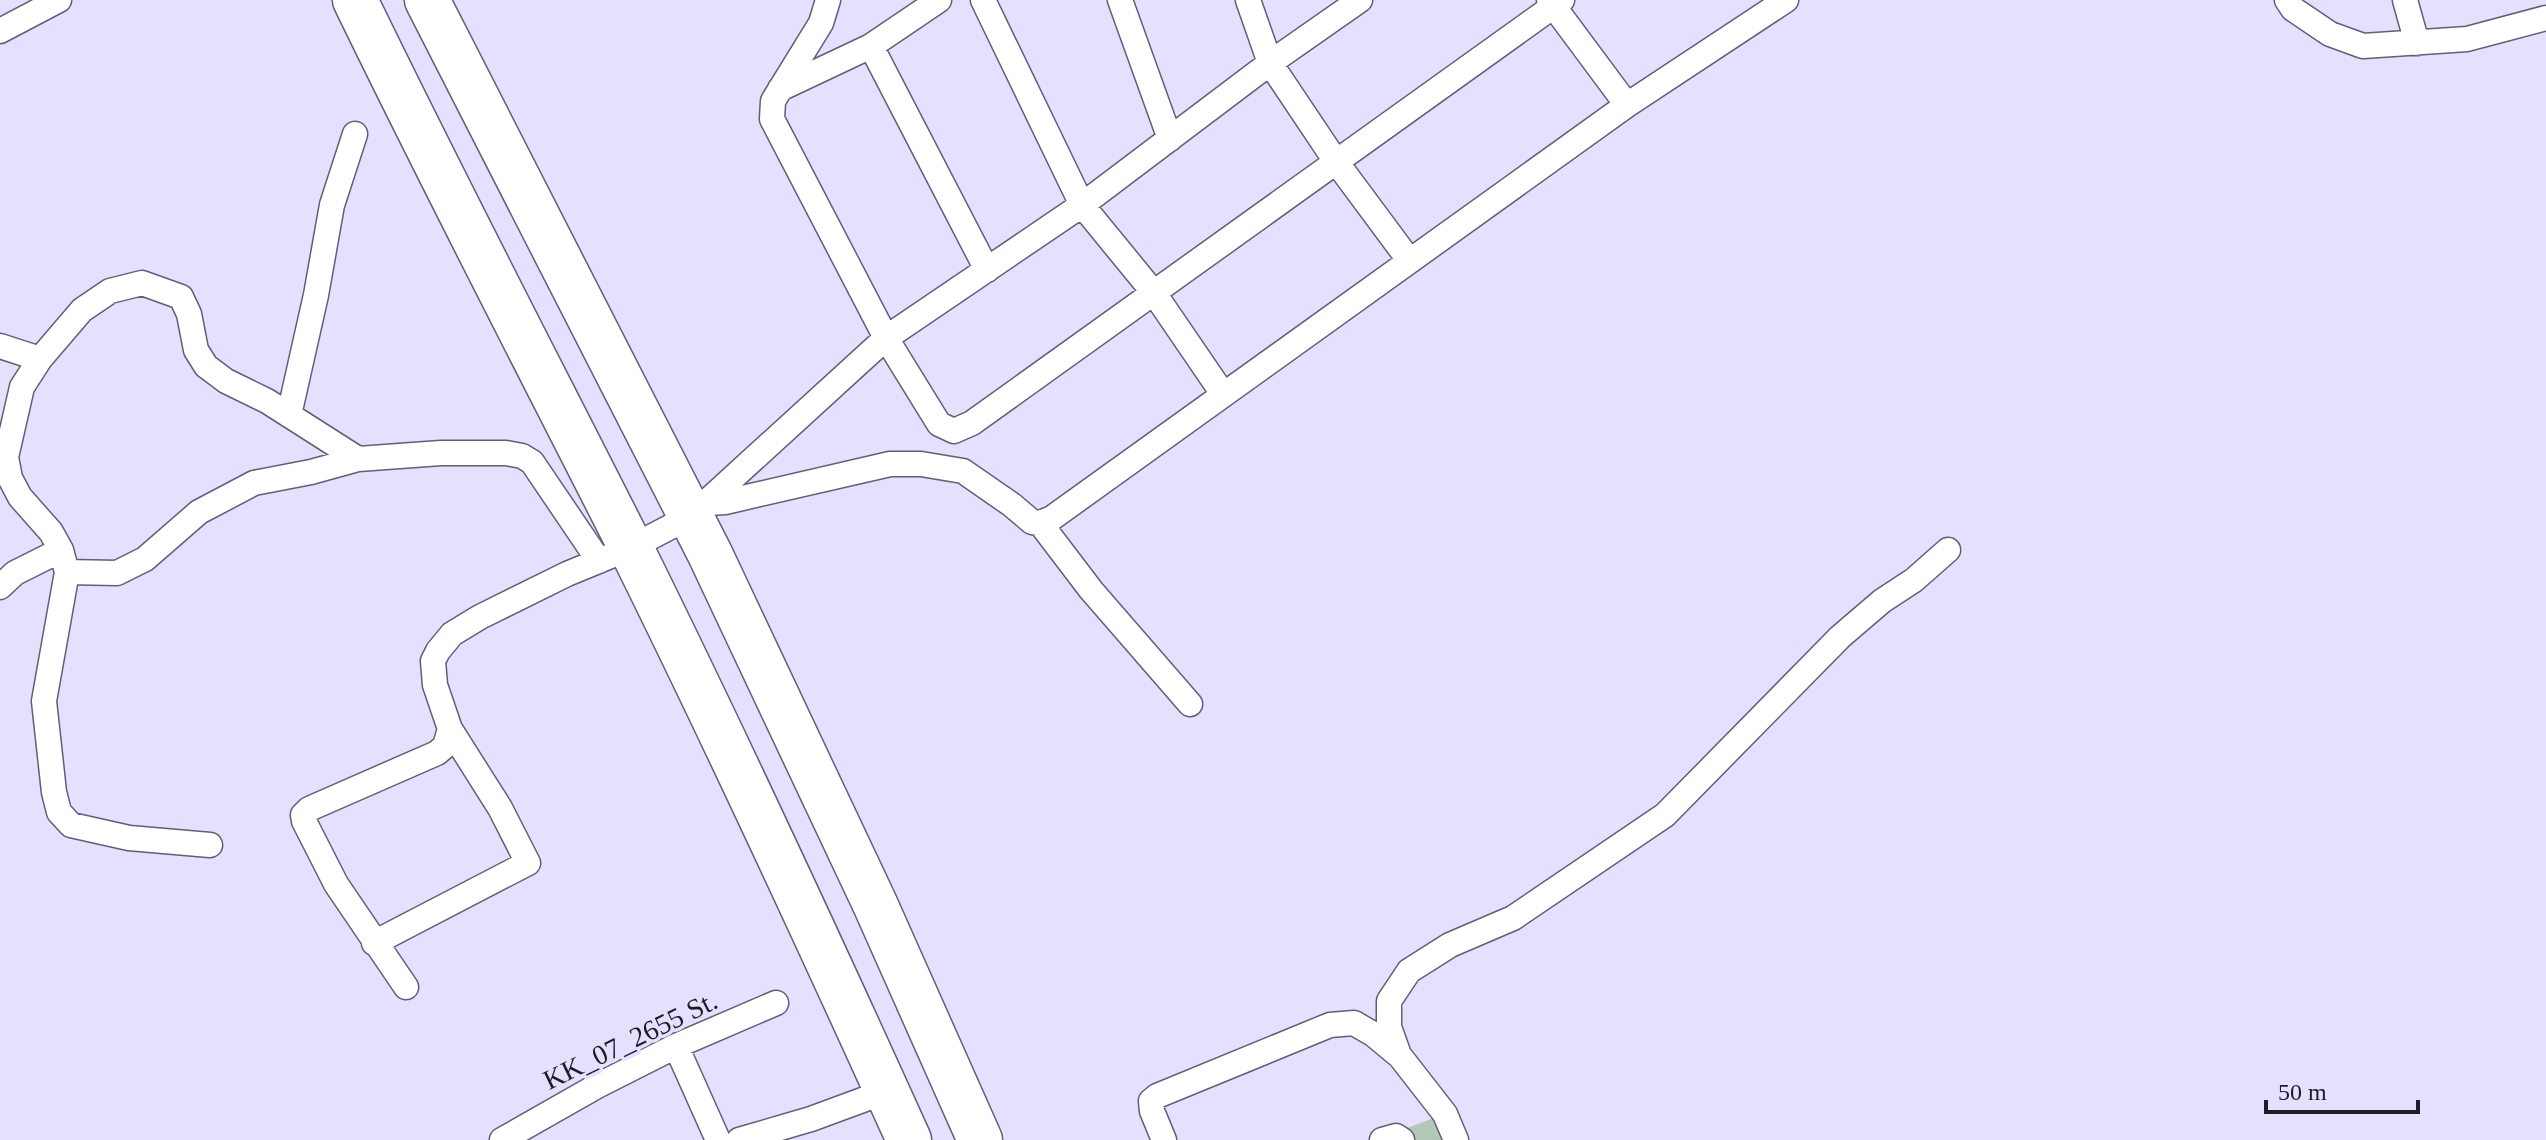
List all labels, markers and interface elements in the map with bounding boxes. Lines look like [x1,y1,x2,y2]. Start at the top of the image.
street label: KK_07_2655 St. [538,984,722,1096]
scale bar [2266,1064,2418,1114]
text: 50 m [2278,1079,2327,1105]

